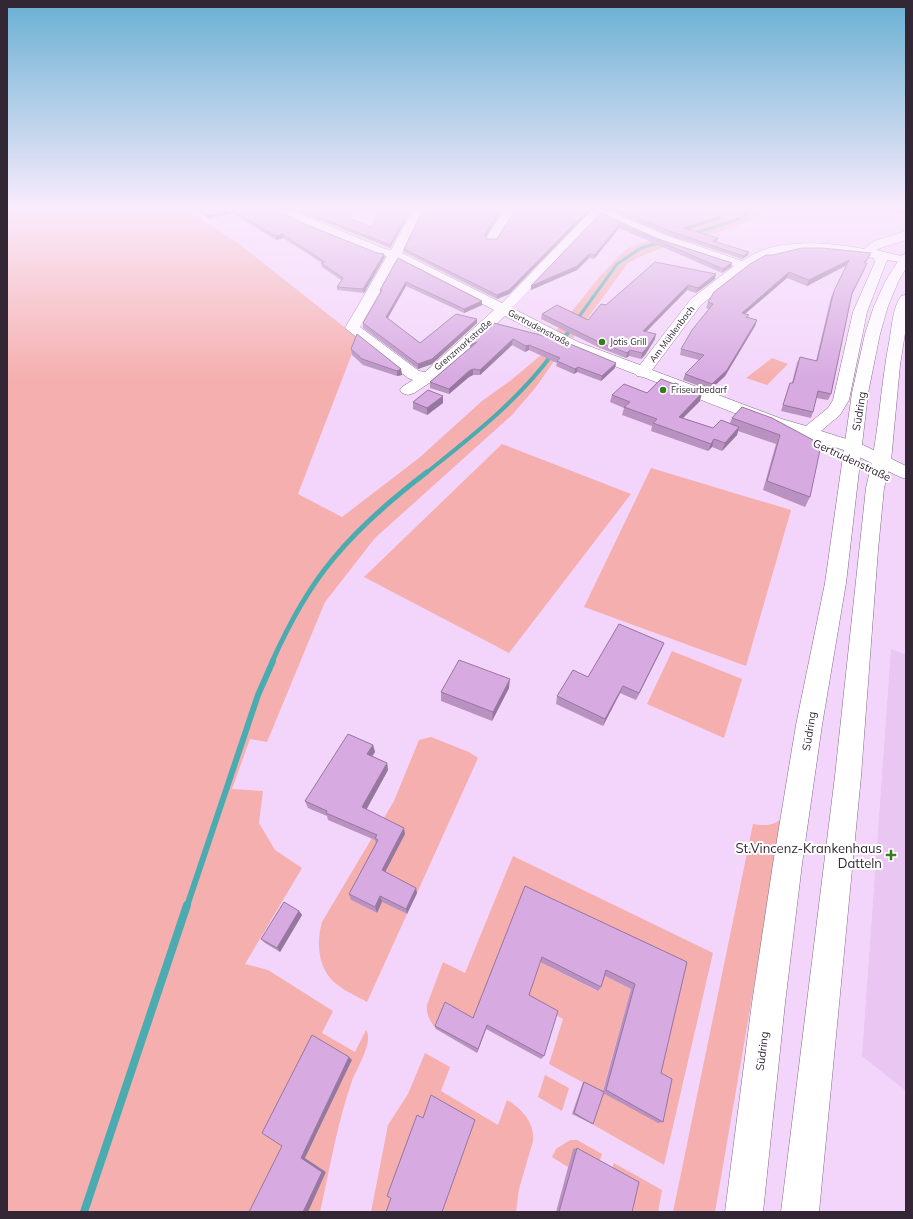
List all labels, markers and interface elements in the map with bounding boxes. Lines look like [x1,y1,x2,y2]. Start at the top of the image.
street label: Am Mühlenbach [647,303,696,364]
street label: Gertrudenstraße [506,307,572,349]
street label: Grenzmarkstraße [432,317,494,373]
place label: Jotis Grill [610,336,646,347]
marker: Jotis Grill [597,337,607,347]
place label: Friseurbedarf [671,384,728,395]
marker: Friseurbedarf [658,385,668,395]
street label: Südring [849,390,869,432]
street label: Gertrudenstraße [811,436,893,484]
street label: Südring [799,710,819,752]
place label: St.Vincenz-Krankenhaus Datteln [735,840,882,871]
marker: St.Vincenz-Krankenhaus Datteln [885,849,897,861]
street label: Südring [753,1031,771,1071]

